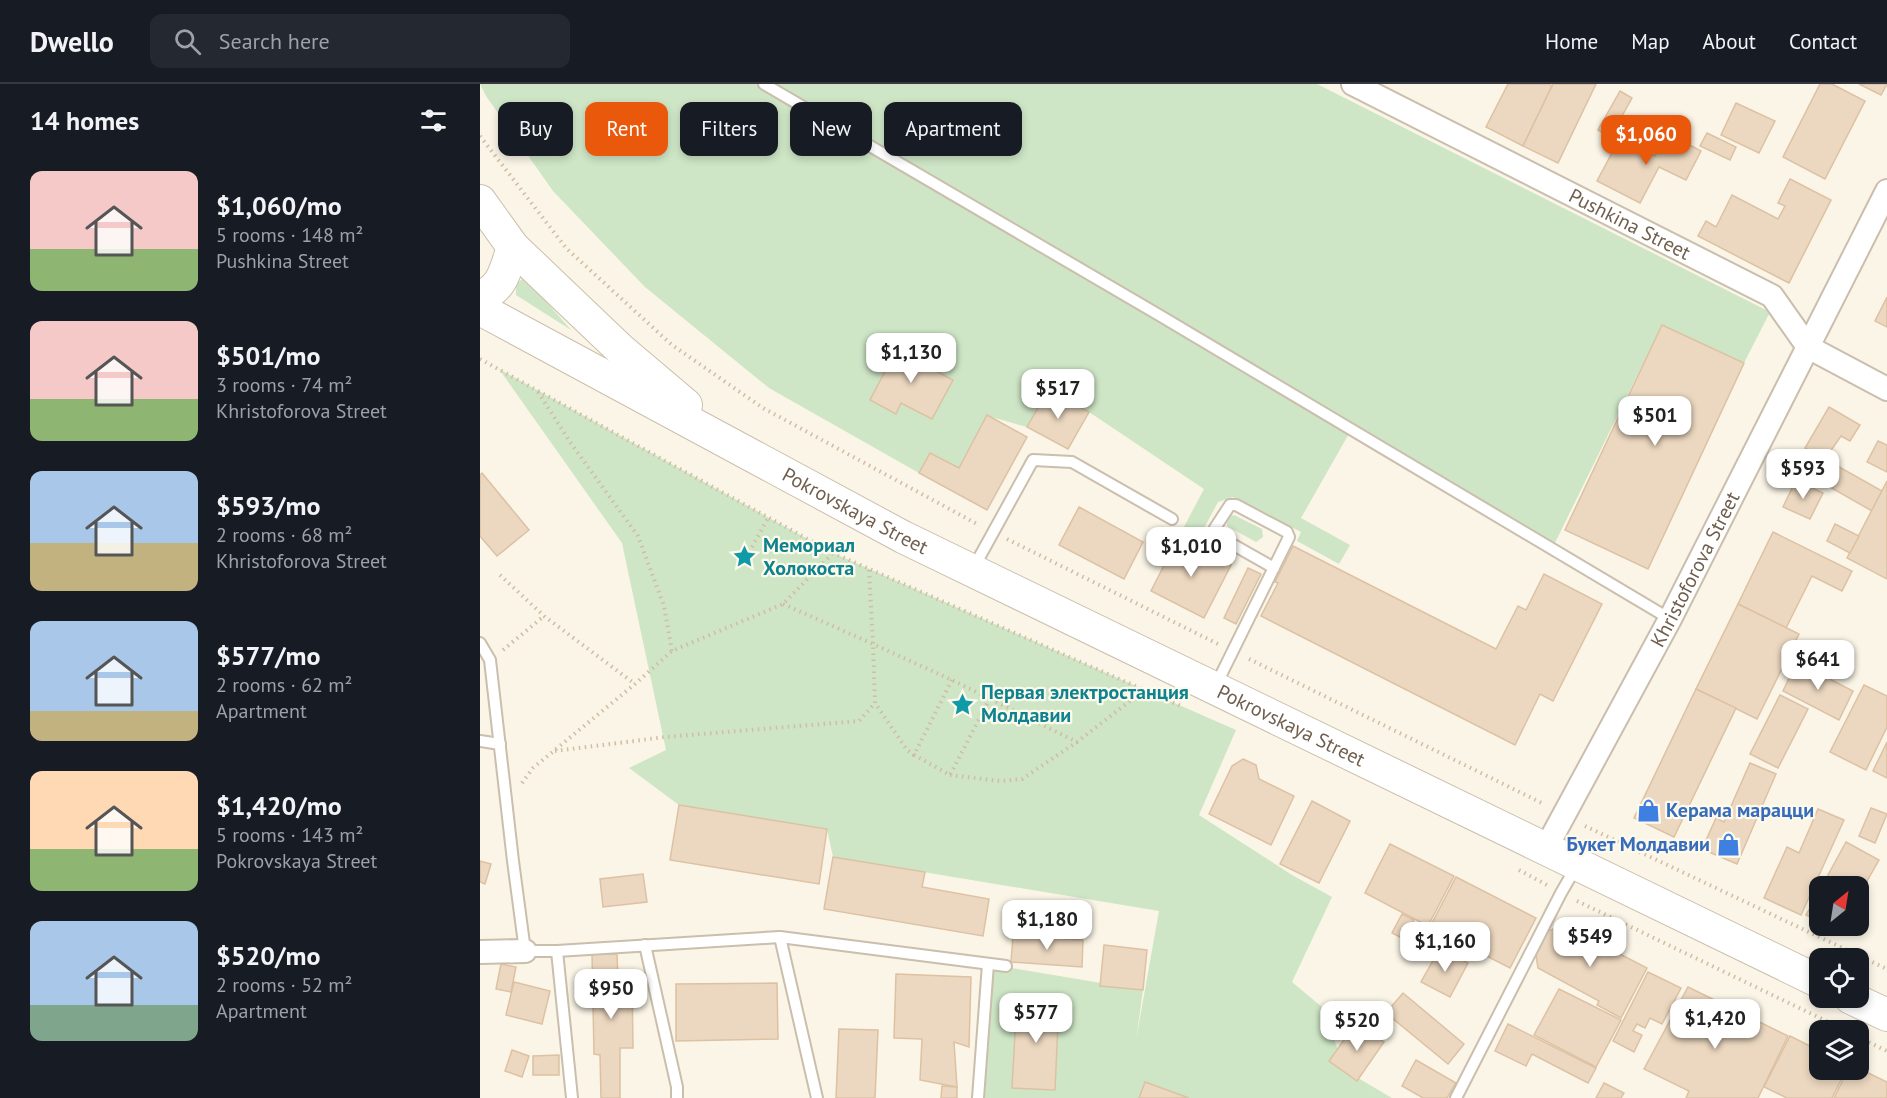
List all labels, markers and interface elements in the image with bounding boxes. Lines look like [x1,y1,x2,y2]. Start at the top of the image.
search box [150,14,570,68]
text: Dwello [30,23,114,60]
icon: search [171,25,204,58]
text: Search here [219,27,330,55]
text: Home [1545,28,1598,55]
text: Map [1631,28,1670,55]
text: About [1703,28,1756,55]
text: Contact [1789,28,1857,55]
chip: Buy [498,102,573,156]
chip: Rent [585,102,668,156]
chip: Filters [680,102,778,156]
chip: New [790,102,872,156]
chip: Apartment [884,102,1022,156]
text: 14 homes [30,104,139,137]
icon: filters [417,104,450,137]
pin: $1,060 [1597,115,1695,166]
text: $1,060 [1615,121,1677,147]
street label: Pushkina Street [1564,182,1695,266]
text: $1,060/mo [216,189,342,222]
icon: home [78,195,150,267]
text: 5 rooms · 148 m² [216,222,363,248]
text: Pushkina Street [216,248,349,274]
pin: $1,130 [862,333,960,384]
text: $501/mo [216,339,320,372]
text: $1,130 [880,339,942,365]
icon: home [78,345,150,417]
pin: $517 [1022,369,1094,420]
text: 3 rooms · 74 m² [216,372,352,398]
text: $517 [1035,375,1081,401]
pin: $501 [1619,396,1691,447]
text: Khristoforova Street [216,398,387,424]
text: $501 [1632,402,1678,428]
pin: $593 [1767,449,1839,500]
text: $593 [1780,455,1826,481]
street label: Pokrovskaya Street [778,461,932,560]
street label: Khristoforova Street [1644,487,1746,652]
text: $593/mo [216,489,320,522]
icon: home [78,495,150,567]
text: 2 rooms · 68 m² [216,522,352,548]
pin: $1,010 [1142,527,1240,578]
place label: Мемориал Холокоста [763,532,855,581]
text: $1,010 [1160,533,1222,559]
place icon: Мемориал Холокоста [732,544,758,570]
text: Khristoforova Street [216,548,387,574]
text: $577/mo [216,639,320,672]
pin: $641 [1782,640,1854,691]
icon: home [78,645,150,717]
text: $641 [1795,646,1841,672]
text: 2 rooms · 62 m² [216,672,352,698]
street label: Pokrovskaya Street [1213,678,1370,772]
place label: Первая электростанция Молдавии [981,679,1189,728]
place icon: Первая электростанция Молдавии [950,691,976,717]
text: Apartment [216,698,307,724]
text: $1,420/mo [216,789,342,822]
icon: home [78,795,150,867]
shop icon: Керама марацци [1635,797,1661,823]
place label: Керама марацци [1666,797,1814,823]
text: 5 rooms · 143 m² [216,822,363,848]
place label: Букет Молдавии [1566,831,1710,857]
shop icon: Букет Молдавии [1715,831,1741,857]
text: Pokrovskaya Street [216,848,377,874]
north arrow [1809,876,1869,936]
map controls [1809,876,1869,1080]
pin: $1,180 [998,900,1096,951]
text: $1,180 [1016,906,1078,932]
pin: $549 [1554,917,1626,968]
pin: $1,160 [1396,922,1494,973]
text: $549 [1567,923,1613,949]
text: $1,160 [1414,928,1476,954]
text: $520/mo [216,939,320,972]
icon: home [78,945,150,1017]
button: locate [1809,948,1869,1008]
pin: $950 [575,969,647,1020]
text: 2 rooms · 52 m² [216,972,352,998]
text: $950 [588,975,634,1001]
pin: $577 [1000,993,1072,1044]
text: Apartment [216,998,307,1024]
text: $577 [1013,999,1059,1025]
pin: $1,420 [1666,999,1764,1050]
pin: $520 [1321,1001,1393,1052]
text: $1,420 [1684,1005,1746,1031]
text: $520 [1334,1007,1380,1033]
button: layers [1809,1020,1869,1080]

